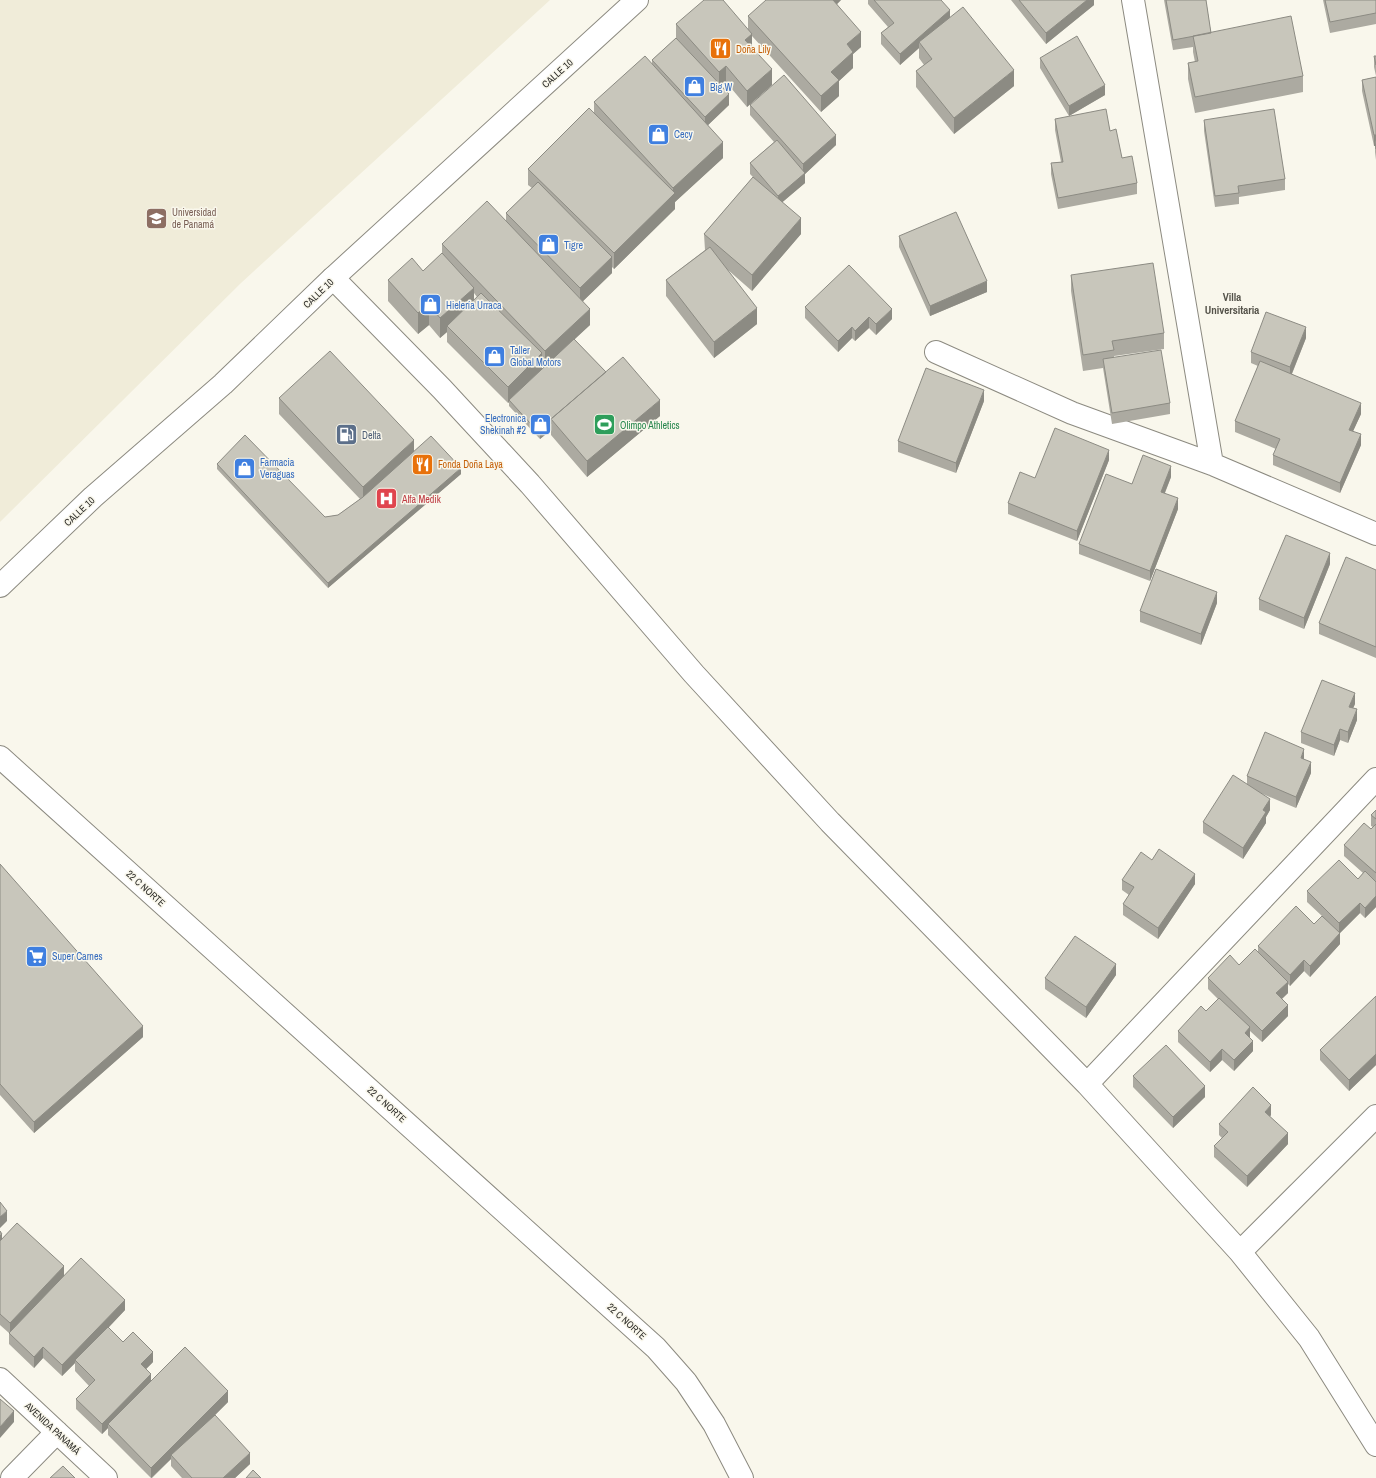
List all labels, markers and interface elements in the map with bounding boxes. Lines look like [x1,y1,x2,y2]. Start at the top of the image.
restaurant icon: Doña Lily [707,36,733,62]
place label: Doña Lily [736,43,772,56]
street label: CALLE 10 [539,56,576,91]
shop icon: Big W [682,74,708,100]
place label: Big W [710,81,733,94]
shop icon: Cecy [646,121,672,147]
place label: Cecy [674,128,694,141]
school or university icon: Universidad de Panamá [143,205,169,231]
place label: Universidad de Panamá [172,206,216,231]
shop icon: Tigre [535,232,561,258]
place label: Tigre [564,239,583,252]
street label: CALLE 10 [300,275,337,311]
district label: Villa Universitaria [1205,290,1259,317]
shop icon: Hielería Urraca [418,292,444,318]
place label: Hielería Urraca [446,299,502,312]
shop icon: Taller Global Motors [481,343,507,369]
place label: Taller Global Motors [510,344,561,369]
shop icon: Electronica Shekinah #2 [528,411,554,437]
place label: Electronica Shekinah #2 [480,412,526,437]
sports icon: Olimpo Athletics [592,412,618,438]
place label: Olimpo Athletics [620,419,680,432]
fuel station icon: Delta [334,422,360,448]
place label: Delta [362,429,382,442]
restaurant icon: Fonda Doña Laya [410,451,436,477]
shop icon: Farmacia Veraguas [231,455,257,481]
place label: Farmacia Veraguas [260,456,295,481]
place label: Fonda Doña Laya [438,458,503,471]
hospital icon: Alfa Medik [373,486,399,512]
place label: Alfa Medik [401,493,442,506]
street label: CALLE 10 [61,494,98,529]
street label: 22 C NORTE [123,867,168,909]
supermarket icon: Super Carnes [23,943,49,969]
place label: Super Carnes [52,950,103,963]
street label: 22 C NORTE [364,1083,409,1125]
street label: 22 C NORTE [604,1300,649,1342]
street label: AVENIDA PANAMÁ [21,1399,84,1458]

